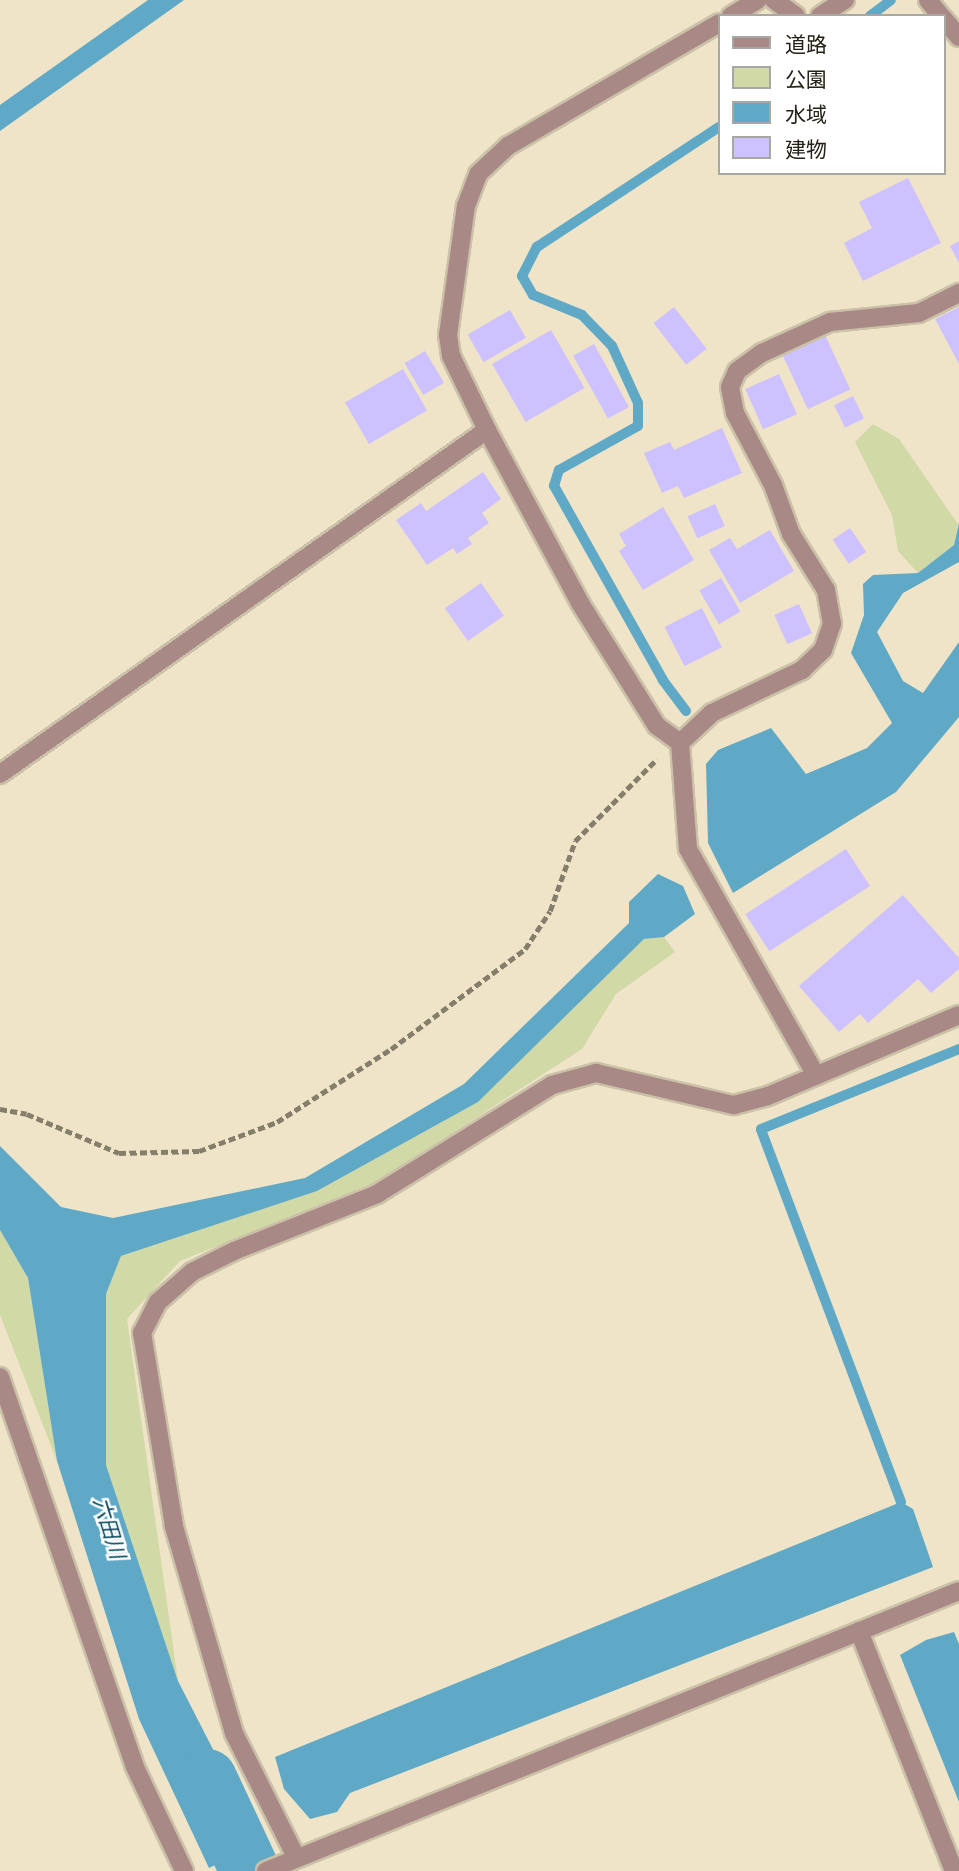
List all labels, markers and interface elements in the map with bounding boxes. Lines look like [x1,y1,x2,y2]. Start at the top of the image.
legend [718,14,945,175]
text: 道路 [785,33,827,57]
text: 公園 [785,68,827,92]
text: 水域 [785,103,827,127]
text: 建物 [785,138,827,162]
water label: 六田川 [88,1494,130,1562]

